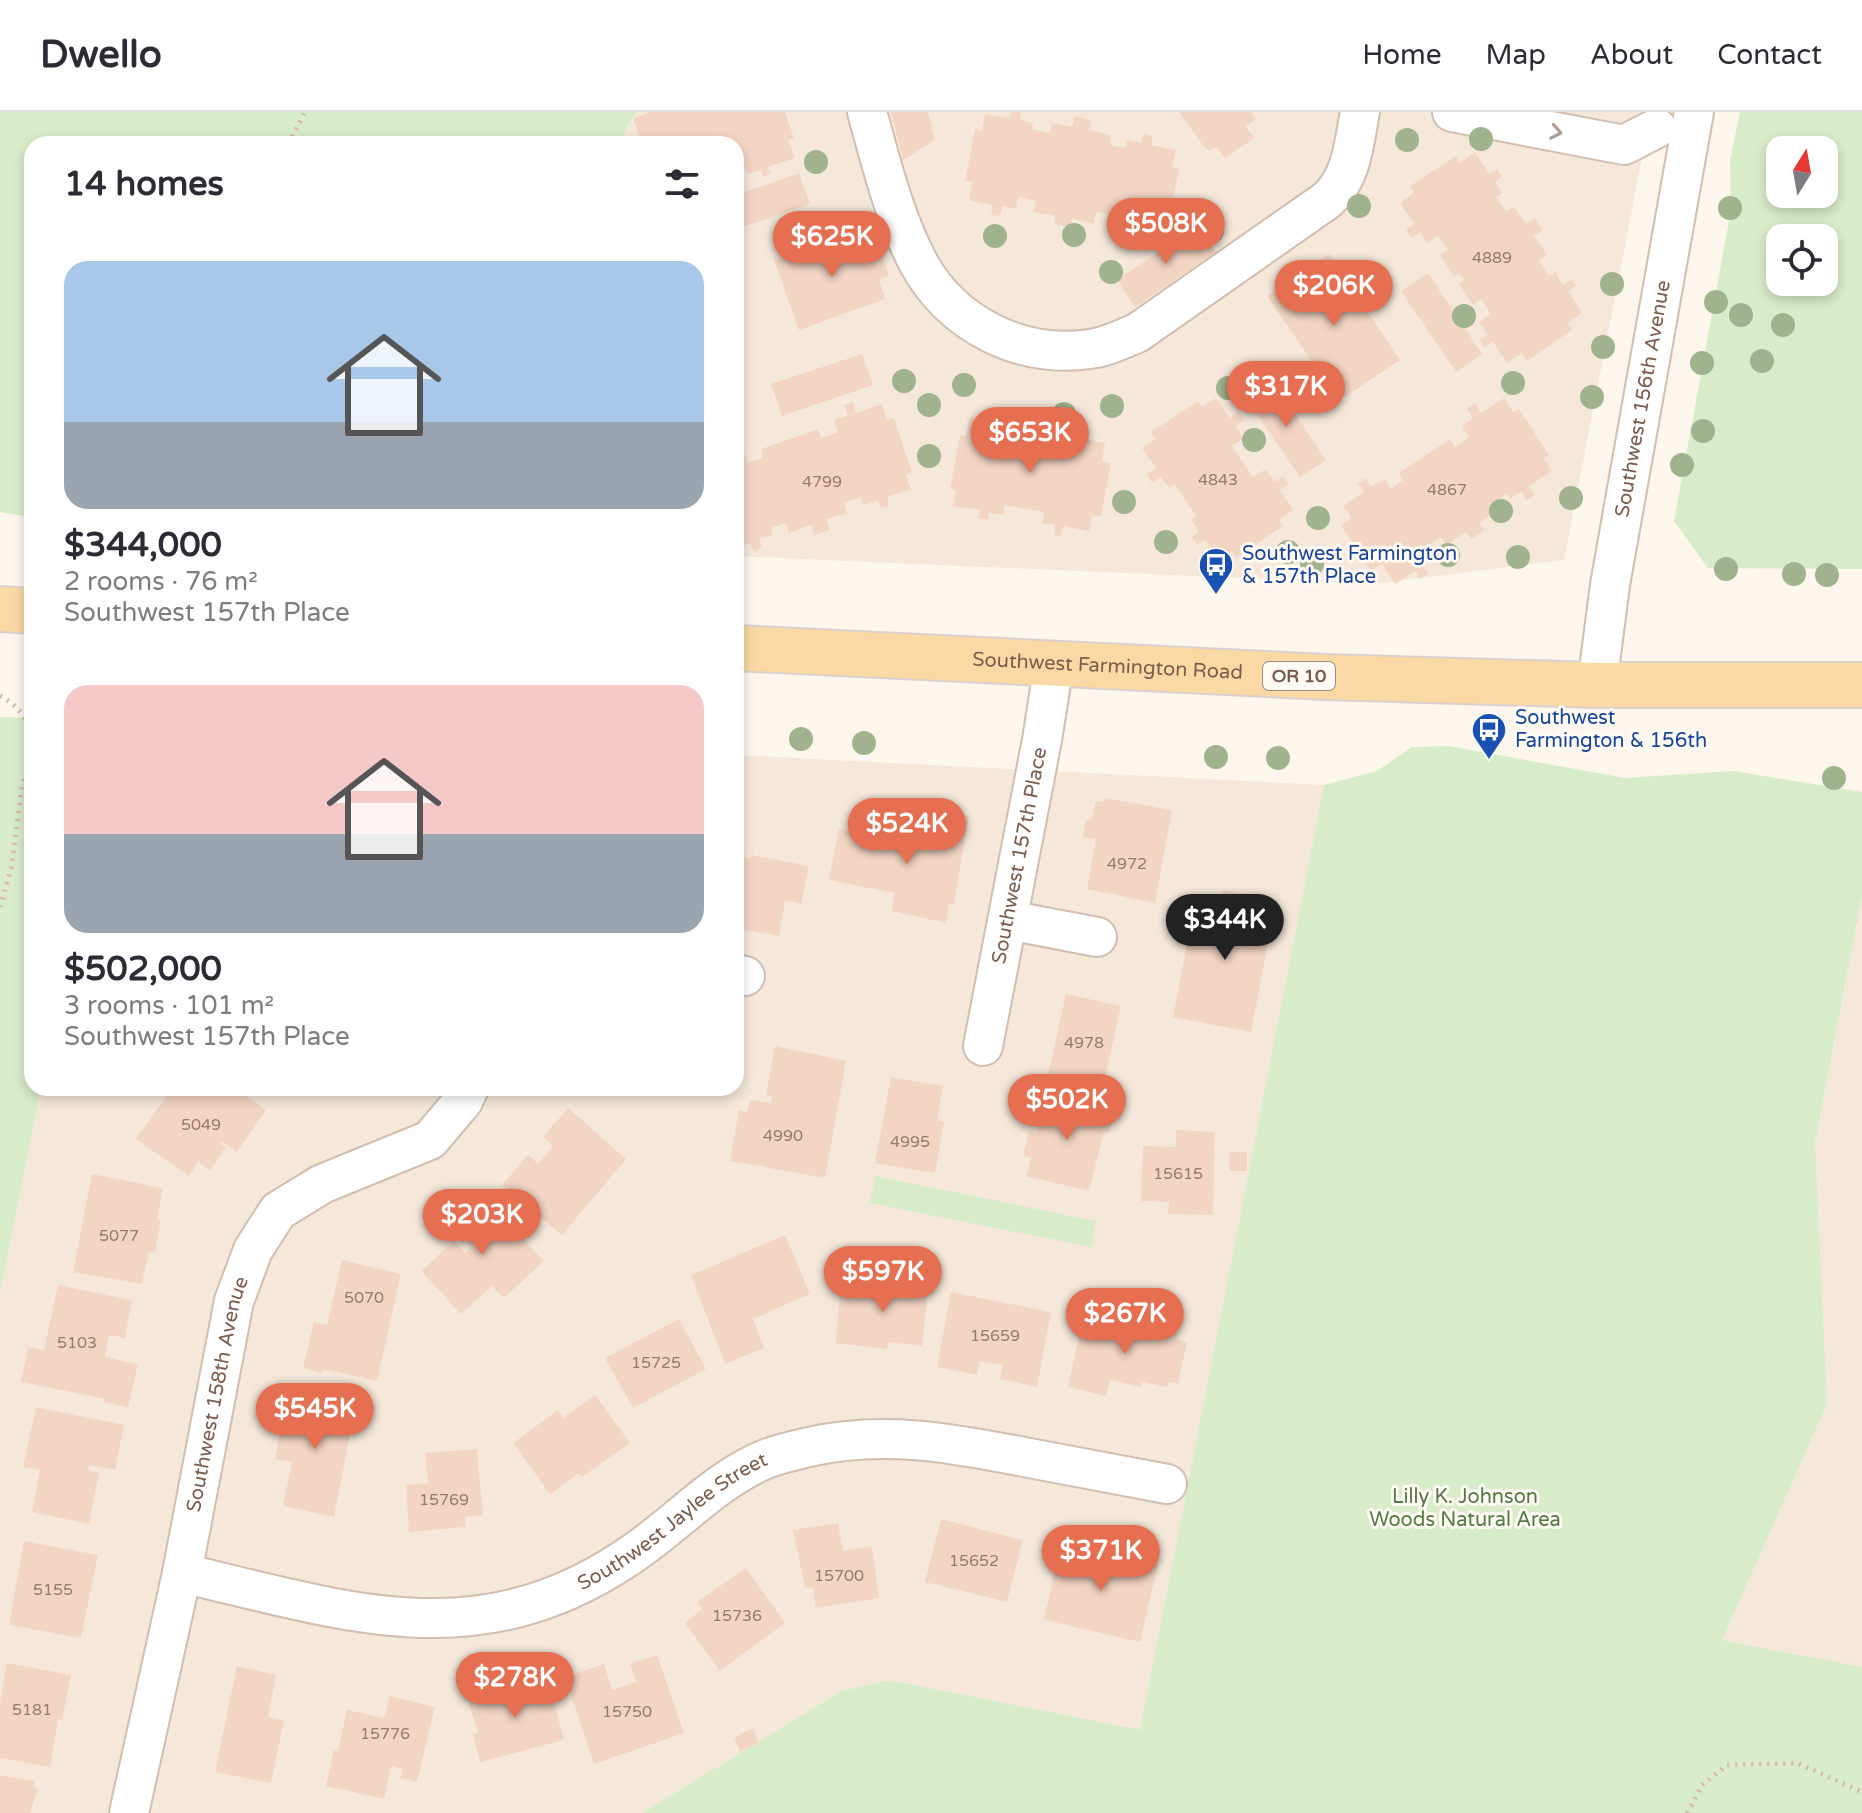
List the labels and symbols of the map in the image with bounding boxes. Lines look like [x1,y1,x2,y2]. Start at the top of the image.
one-way arrow [1549,123,1563,140]
north arrow [1766,136,1838,208]
pin: $508K [1110,198,1222,266]
pin: $625K [776,211,888,279]
house number: 4889 [1472,248,1512,268]
pin: $206K [1278,260,1390,328]
street label: Southwest 156th Avenue [1610,278,1676,519]
pin: $317K [1230,361,1342,429]
pin: $653K [974,407,1086,475]
house number: 4843 [1198,470,1238,490]
house number: 4799 [802,472,842,492]
house number: 4867 [1427,480,1467,500]
place label: Southwest Farmington & 157th Place [1242,542,1457,589]
bus stop icon: Southwest Farmington & 157th Place [1197,546,1235,596]
street label: Southwest Farmington Road [972,648,1243,685]
road number: OR 10 [1263,662,1335,690]
place label: Southwest Farmington & 156th [1515,706,1707,753]
bus stop icon: Southwest Farmington & 156th [1470,711,1508,761]
street label: Southwest 157th Place [987,745,1052,966]
pin: $524K [851,798,963,866]
house number: 4972 [1107,854,1147,874]
pin: $344K [1169,894,1281,962]
house number: 4978 [1064,1033,1104,1053]
pin: $502K [1011,1074,1123,1142]
house number: 5049 [181,1115,221,1135]
house number: 4990 [763,1126,803,1146]
house number: 4995 [890,1132,930,1152]
house number: 15615 [1153,1164,1203,1184]
pin: $203K [426,1189,538,1257]
house number: 5077 [99,1226,139,1246]
pin: $597K [827,1246,939,1314]
street label: Southwest 158th Avenue [182,1273,254,1514]
house number: 5070 [344,1288,384,1308]
pin: $267K [1069,1288,1181,1356]
house number: 15659 [970,1326,1020,1346]
house number: 5103 [57,1333,97,1353]
house number: 15725 [631,1353,681,1373]
pin: $545K [259,1383,371,1451]
street label: Southwest Jaylee Street [574,1447,772,1596]
park label: Lilly K. Johnson Woods Natural Area [1369,1485,1561,1532]
house number: 15769 [419,1490,469,1510]
pin: $371K [1045,1525,1157,1593]
house number: 15652 [949,1551,999,1571]
house number: 15700 [814,1566,864,1586]
house number: 5155 [33,1580,73,1600]
house number: 15736 [712,1606,762,1626]
pin: $278K [459,1652,571,1720]
house number: 5181 [12,1700,52,1720]
house number: 15750 [602,1702,652,1722]
house number: 15776 [360,1724,410,1744]

